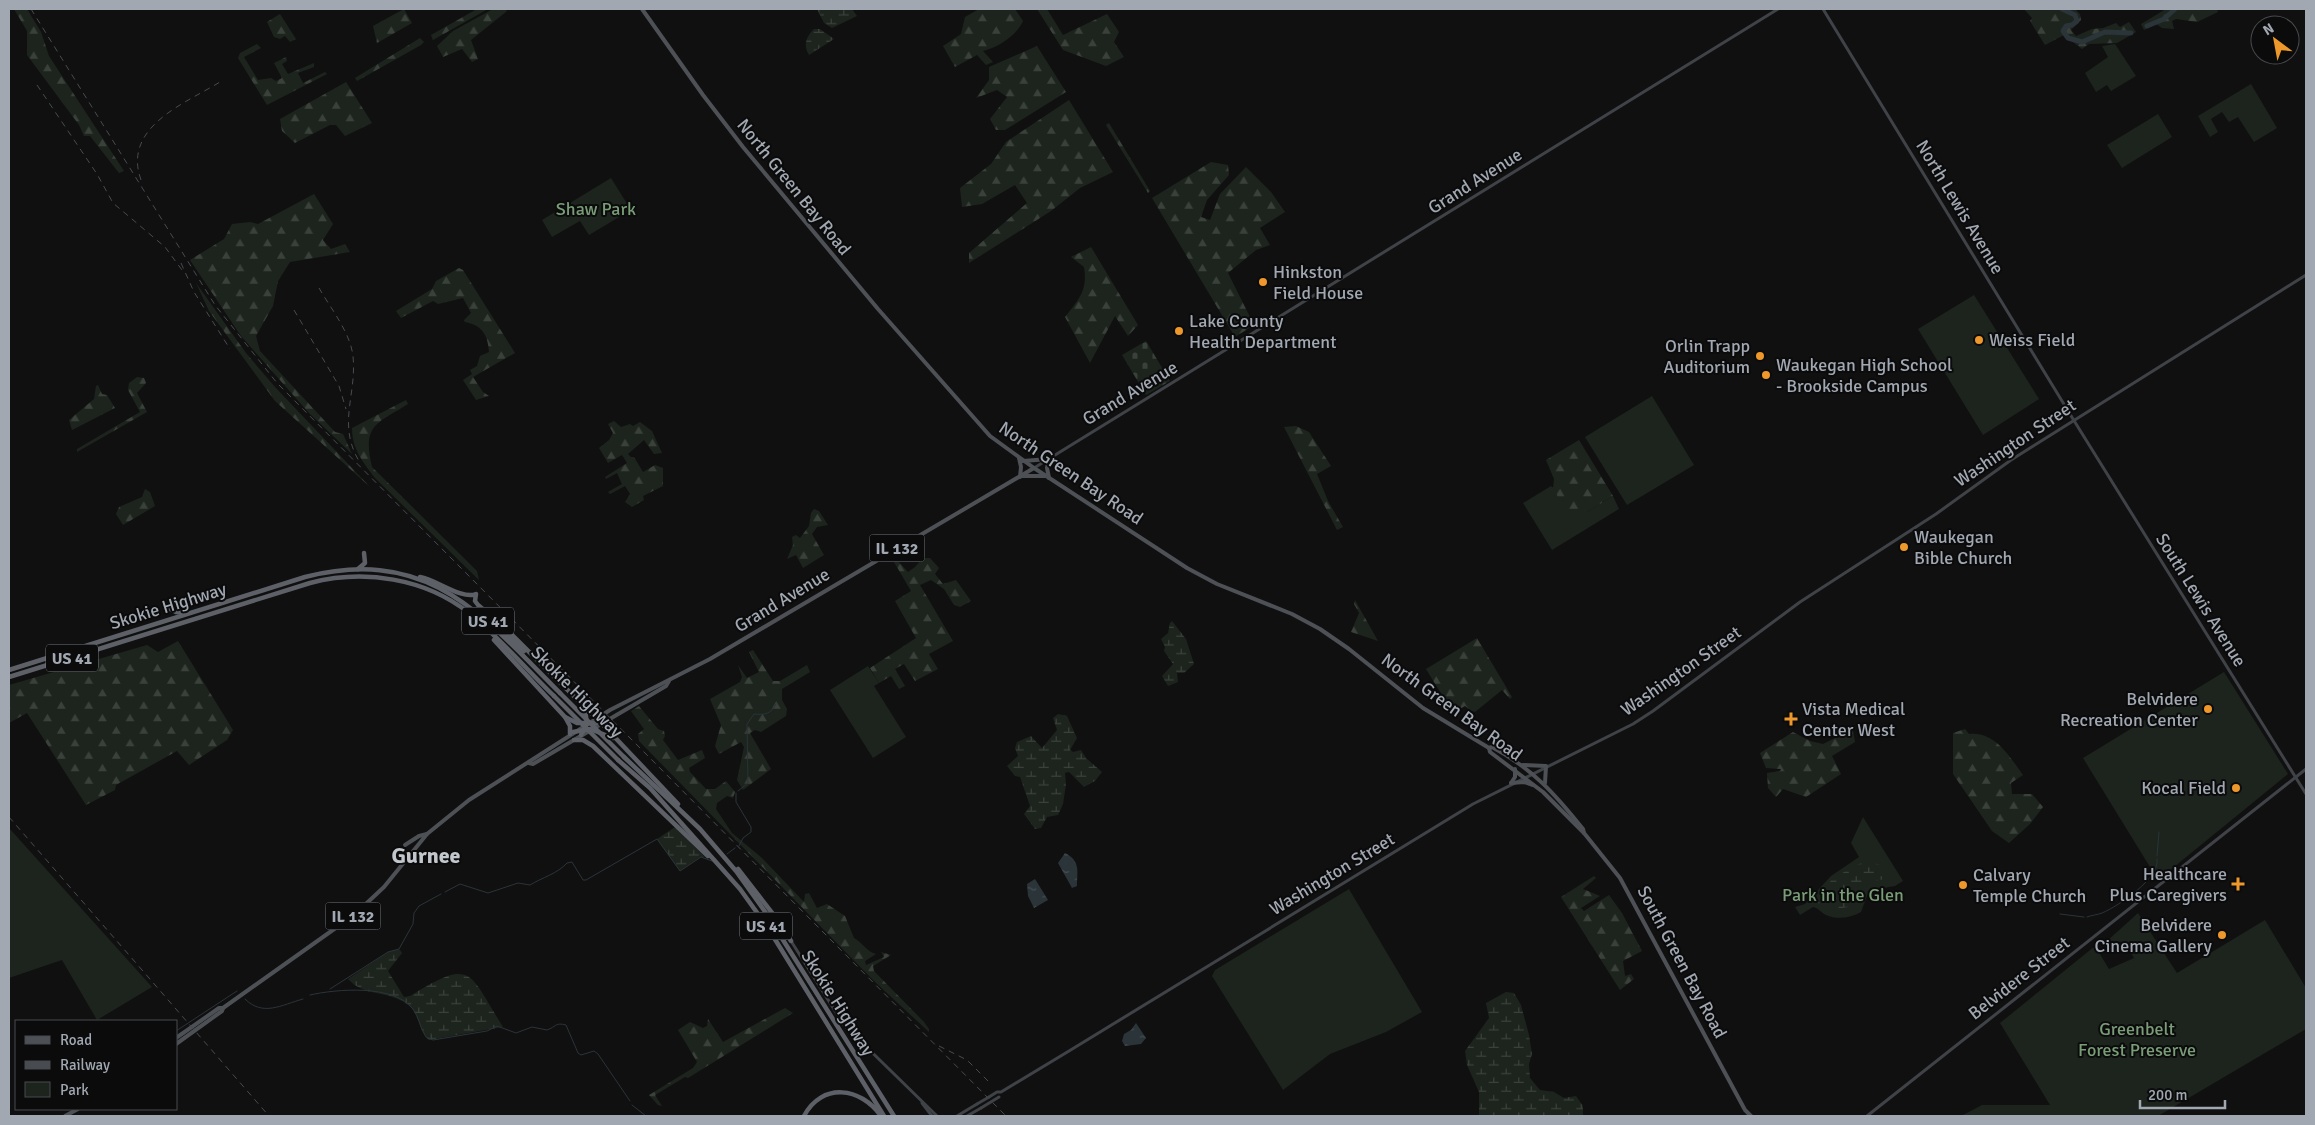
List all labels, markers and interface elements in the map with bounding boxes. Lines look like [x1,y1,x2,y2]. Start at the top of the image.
north arrow [2250,15,2300,65]
text: N [2260,20,2277,39]
street label: North Green Bay Road [732,114,856,260]
street label: North Lewis Avenue [1911,136,2009,278]
street label: Grand Avenue [1424,143,1526,219]
park label: Shaw Park [556,198,636,220]
place label: Hinkston Field House [1273,261,1363,304]
marker: Hinkston Field House [1257,276,1269,288]
place label: Lake County Health Department [1189,310,1336,353]
marker: Lake County Health Department [1173,325,1185,337]
place label: Weiss Field [1989,329,2075,351]
marker: Weiss Field [1973,334,1985,346]
place label: Orlin Trapp Auditorium [1664,335,1750,378]
marker: Orlin Trapp Auditorium [1754,350,1766,362]
place label: Waukegan High School - Brookside Campus [1776,354,1952,397]
street label: Grand Avenue [1079,356,1181,430]
marker: Waukegan High School - Brookside Campus [1760,369,1772,381]
street label: Washington Street [1950,394,2080,492]
street label: North Green Bay Road [995,417,1147,529]
place label: Waukegan Bible Church [1914,526,2012,569]
street label: South Lewis Avenue [2151,529,2251,671]
road number: IL 132 [870,534,924,562]
marker: Waukegan Bible Church [1898,541,1910,553]
street label: Grand Avenue [731,563,833,637]
street label: Skokie Highway [107,578,230,634]
road number: US 41 [462,608,514,634]
street label: Washington Street [1617,621,1745,721]
street label: Skokie Highway [526,641,628,743]
road number: US 41 [46,644,98,671]
street label: North Green Bay Road [1377,648,1527,766]
place label: Belvidere Recreation Center [2060,688,2198,731]
place label: Vista Medical Center West [1802,698,1905,741]
marker: Belvidere Recreation Center [2202,703,2214,715]
marker: Vista Medical Center West [1784,712,1798,726]
place label: Kocal Field [2141,777,2226,799]
marker: Kocal Field [2230,782,2242,794]
street label: Washington Street [1266,828,1398,920]
district label: Gurnee [391,842,461,869]
place label: Healthcare Plus Caregivers [2109,863,2227,906]
place label: Calvary Temple Church [1973,864,2086,907]
marker: Healthcare Plus Caregivers [2231,877,2245,891]
marker: Calvary Temple Church [1957,879,1969,891]
street label: South Green Bay Road [1632,882,1732,1042]
park label: Park in the Glen [1782,884,1904,906]
road number: IL 132 [326,902,380,929]
road number: US 41 [740,912,792,939]
place label: Belvidere Cinema Gallery [2095,914,2213,957]
marker: Belvidere Cinema Gallery [2216,929,2228,941]
street label: Belvidere Street [1964,932,2074,1024]
street label: Skokie Highway [797,946,880,1061]
park label: Greenbelt Forest Preserve [2078,1018,2196,1061]
legend [15,1020,178,1110]
text: Road [60,1031,92,1049]
text: Railway [60,1056,110,1074]
scale bar [2140,1078,2225,1110]
text: Park [60,1081,89,1099]
text: 200 m [2148,1086,2188,1104]

